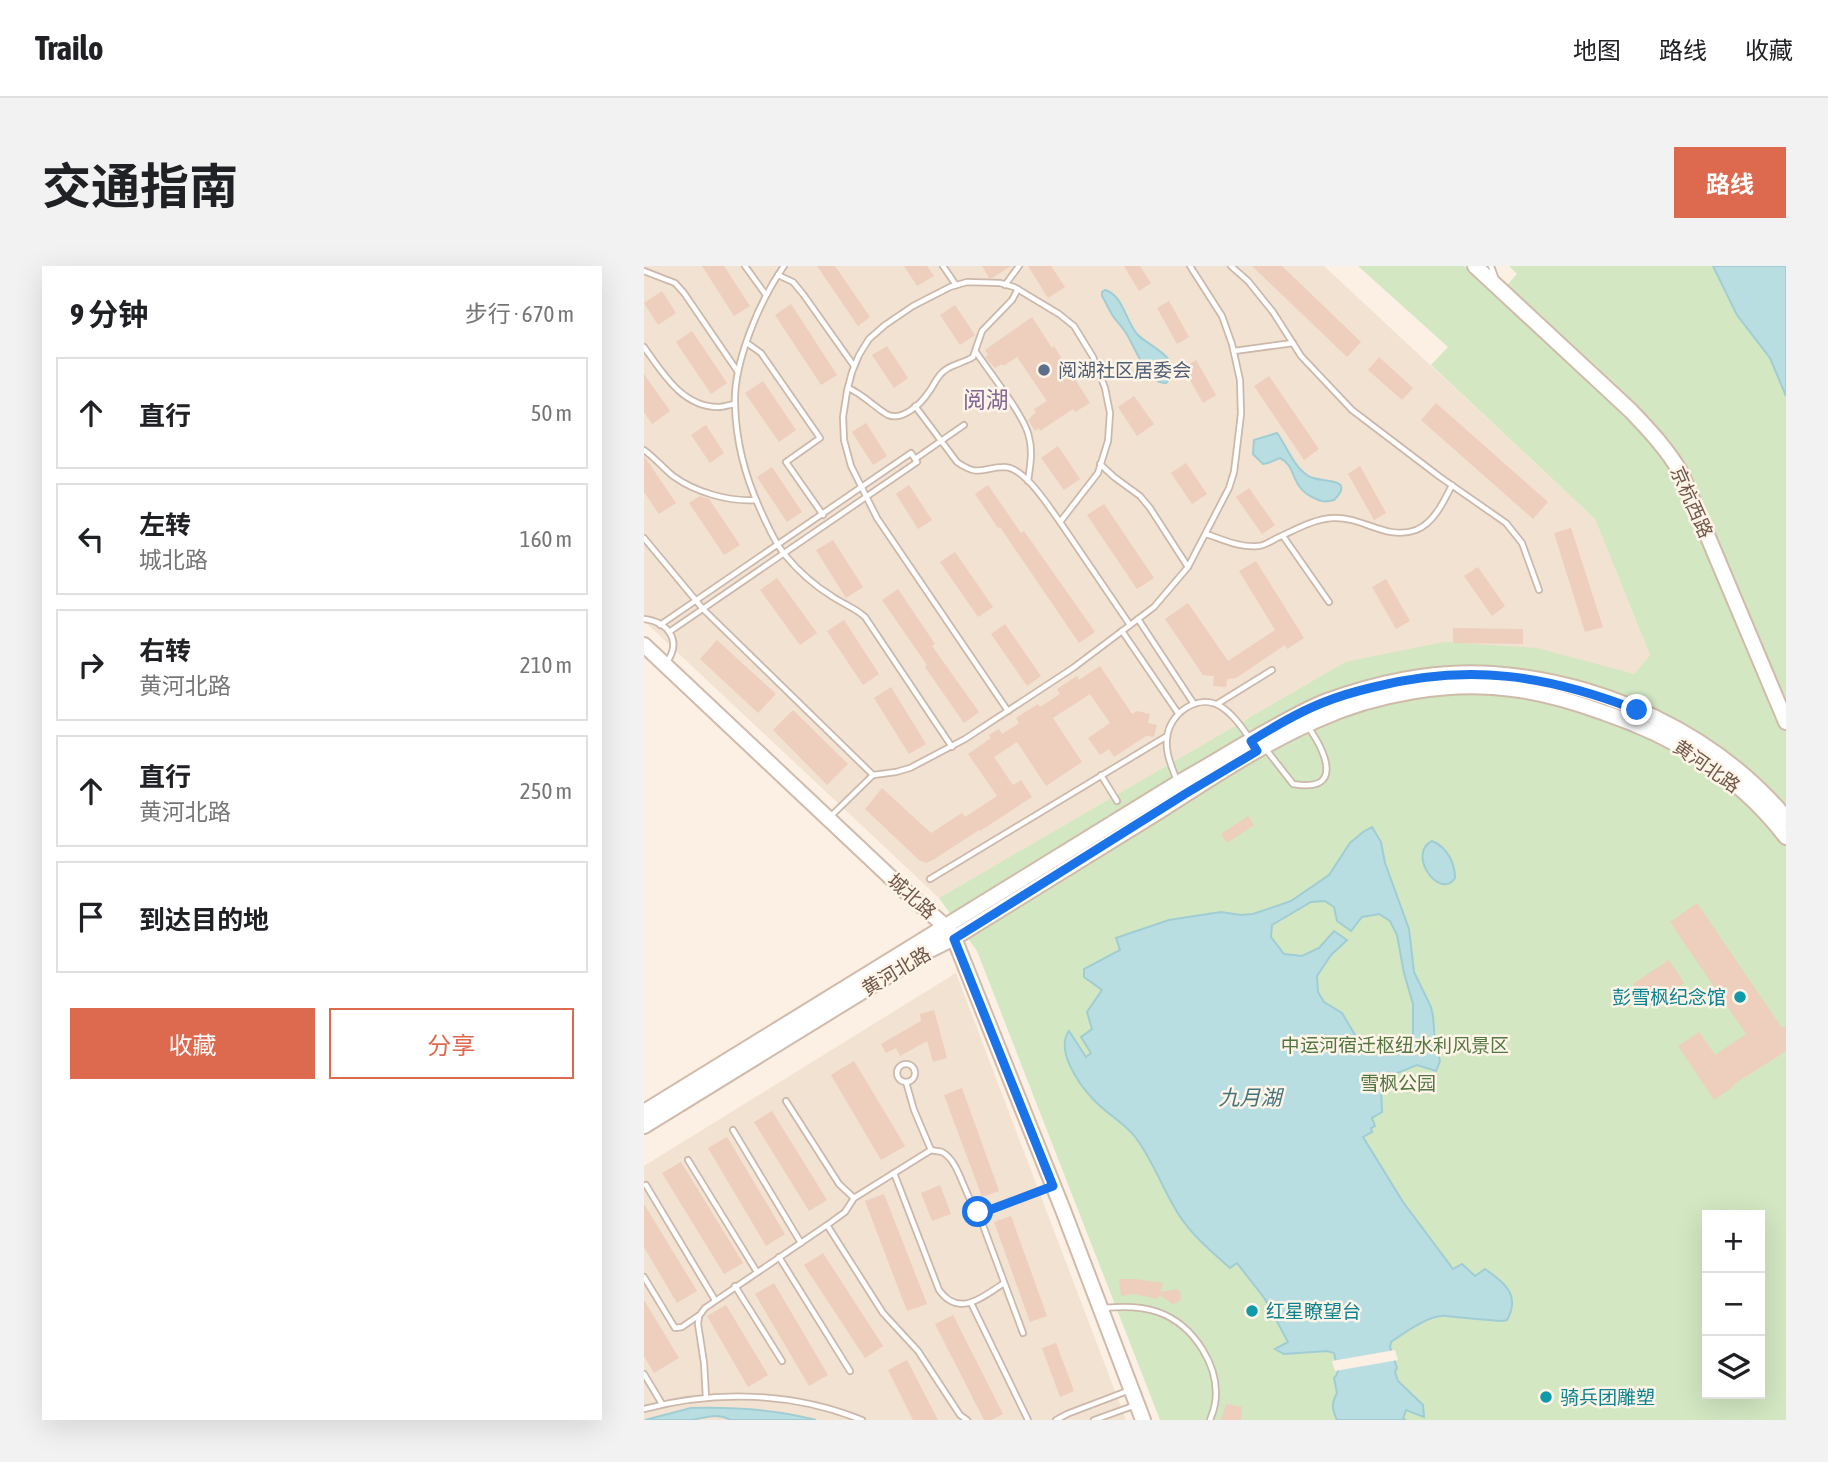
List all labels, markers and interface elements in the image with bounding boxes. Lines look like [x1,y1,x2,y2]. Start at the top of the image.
text: Trailo [35,29,103,67]
text: 地图 [1573,37,1621,64]
text: 路线 [1659,37,1707,64]
text: 收藏 [1745,37,1793,64]
button: 路线 [1674,147,1786,218]
text: 交通指南 [42,158,238,214]
text: 9 分钟 [70,297,148,331]
text: 步行 · 670 m [465,301,574,327]
place label: 阅湖社区居委会 [1058,359,1191,381]
marker: 阅湖社区居委会 [1036,362,1052,378]
district label: 阅湖 [963,387,1009,413]
icon: ahead [72,394,110,432]
text: 50 m [531,400,572,426]
text: 直行 [139,401,191,431]
street label: 京杭西路 [1666,463,1718,541]
text: 左转 [139,510,191,540]
icon: left [72,520,110,558]
text: 160 m [520,526,572,552]
text: 城北路 [139,547,208,573]
text: 右转 [139,636,191,666]
icon: right [72,646,110,684]
text: 210 m [520,652,572,678]
text: 黄河北路 [139,673,231,699]
route end [1621,694,1652,725]
street label: 黄河北路 [1670,735,1744,797]
text: 直行 [139,762,191,792]
icon: ahead [72,772,110,810]
text: 250 m [520,778,572,804]
text: 黄河北路 [139,799,231,825]
street label: 城北路 [883,869,941,923]
icon: arrive [72,898,110,936]
text: 到达目的地 [139,905,269,935]
street label: 黄河北路 [858,942,934,1000]
place label: 彭雪枫纪念馆 [1612,986,1726,1008]
marker: 彭雪枫纪念馆 [1732,989,1748,1005]
button: 收藏 [70,1008,315,1079]
button: 分享 [329,1008,574,1079]
park label: 中运河宿迁枢纽水利风景区 [1281,1034,1509,1056]
park label: 雪枫公园 [1360,1072,1436,1094]
water label: 九月湖 [1219,1085,1284,1109]
route start [962,1196,993,1227]
map controls [1702,1210,1765,1399]
button: + [1702,1210,1765,1273]
button: − [1702,1273,1765,1336]
place label: 红星瞭望台 [1266,1300,1361,1322]
marker: 红星瞭望台 [1244,1303,1260,1319]
button: layers [1702,1336,1765,1399]
place label: 骑兵团雕塑 [1560,1386,1655,1408]
marker: 骑兵团雕塑 [1538,1389,1554,1405]

